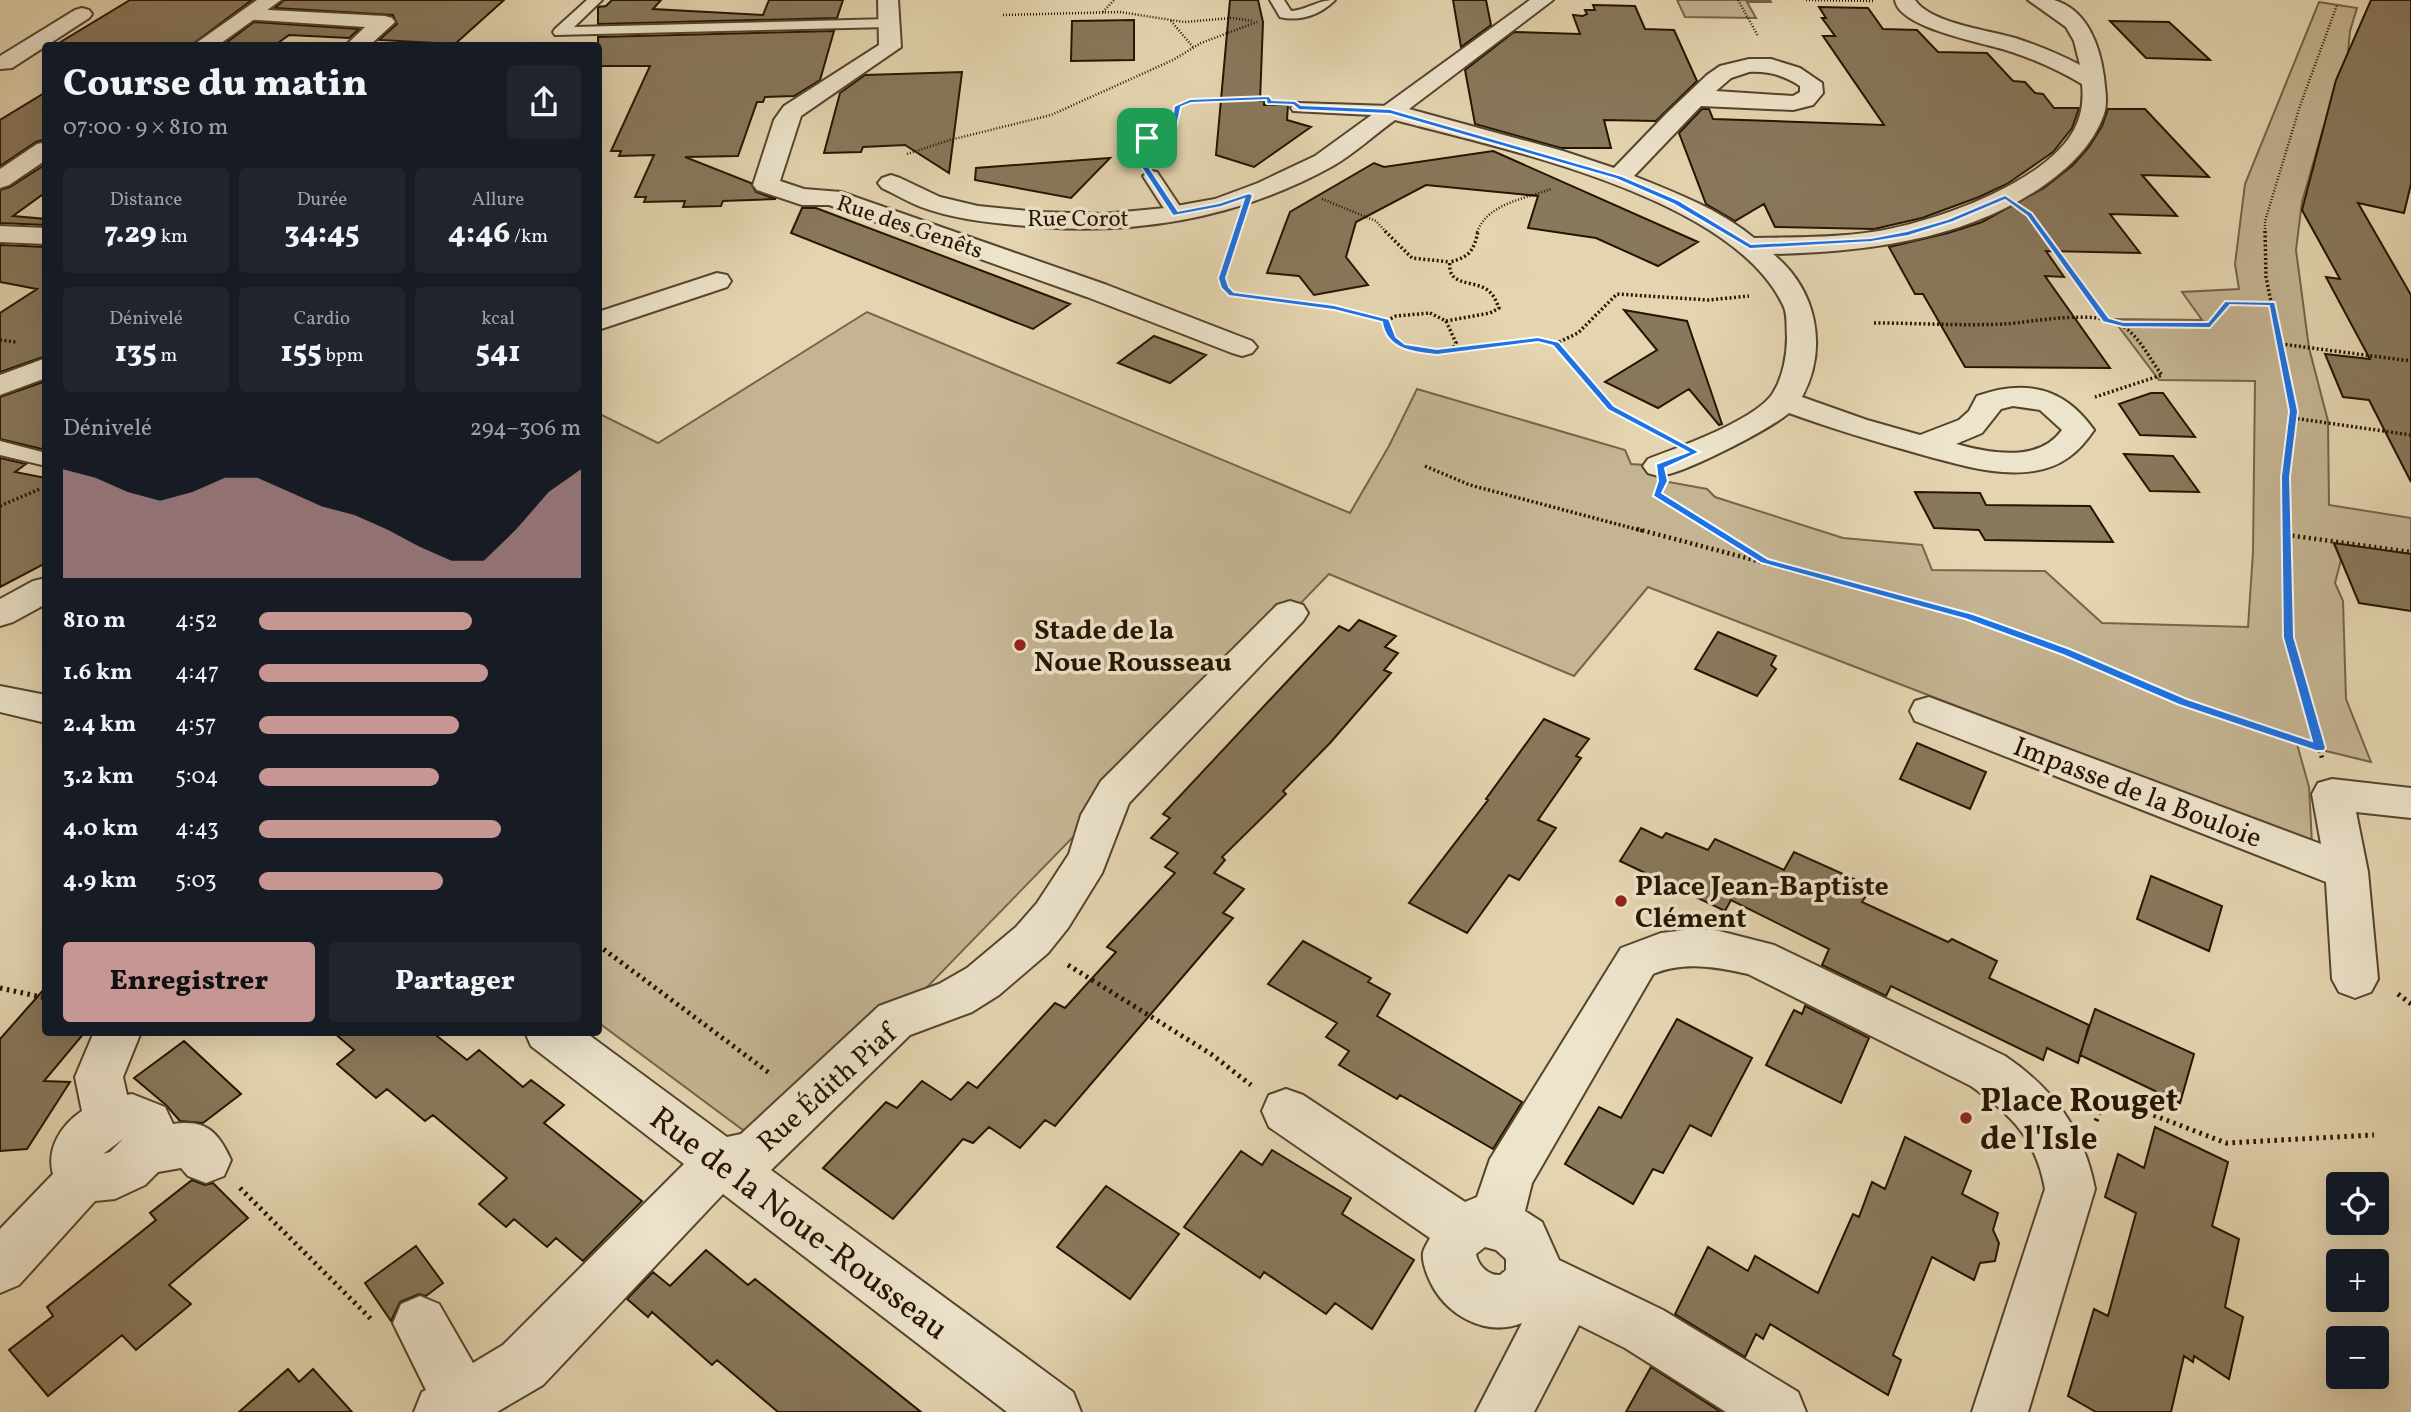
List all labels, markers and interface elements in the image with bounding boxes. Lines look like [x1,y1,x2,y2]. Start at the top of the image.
text: Course du matin [63,59,368,112]
button: share [507,65,581,139]
pin [1117,108,1177,168]
text: 07:00 · 9 × 810 m [63,112,228,144]
icon: arrive [1128,119,1166,157]
text: Distance [110,187,182,213]
text: Durée [297,187,347,213]
text: Allure [472,187,524,213]
street label: Rue des Genêts [832,188,987,268]
street label: Rue Corot [1027,204,1129,236]
text: 7.29 [104,213,157,255]
text: 34:45 [285,213,359,255]
text: 4:46 [448,213,510,255]
text: km [157,224,188,250]
text: /km [510,224,548,250]
text: Dénivelé [109,306,183,332]
text: Cardio [294,306,350,332]
text: kcal [481,306,515,332]
text: 135 [115,332,157,374]
text: 155 [281,332,322,374]
text: 541 [476,332,520,374]
text: m [157,343,177,369]
text: bpm [322,343,363,369]
text: Dénivelé [63,413,152,445]
text: 294–306 m [470,413,581,445]
text: 810 m [63,605,126,637]
text: 4:52 [175,605,218,637]
place label: Stade de la Noue Rousseau [1034,612,1232,683]
marker: Stade de la Noue Rousseau [1012,637,1028,653]
text: 1.6 km [63,657,132,689]
text: 4:47 [175,657,219,689]
text: 2.4 km [63,709,136,741]
text: 4:57 [175,709,216,741]
street label: Impasse de la Bouloie [2007,728,2267,859]
text: 3.2 km [63,761,134,793]
text: 5:04 [175,761,218,793]
text: 4.0 km [63,813,138,845]
text: 4:43 [175,813,219,845]
text: 4.9 km [63,865,137,897]
text: 5:03 [175,865,217,897]
place label: Place Jean-Baptiste Clément [1635,868,1889,939]
marker: Place Jean-Baptiste Clément [1613,893,1629,909]
button: Enregistrer [63,942,315,1022]
button: Partager [329,942,581,1022]
street label: Rue Édith Piaf [750,1014,908,1162]
place label: Place Rouget de l'Isle [1980,1080,2178,1164]
street label: Rue de la Noue-Rousseau [639,1097,957,1353]
marker: Place Rouget de l'Isle [1958,1110,1974,1126]
map controls [2326,1172,2389,1389]
button: locate [2326,1172,2389,1235]
button: + [2326,1249,2389,1312]
button: − [2326,1326,2389,1389]

